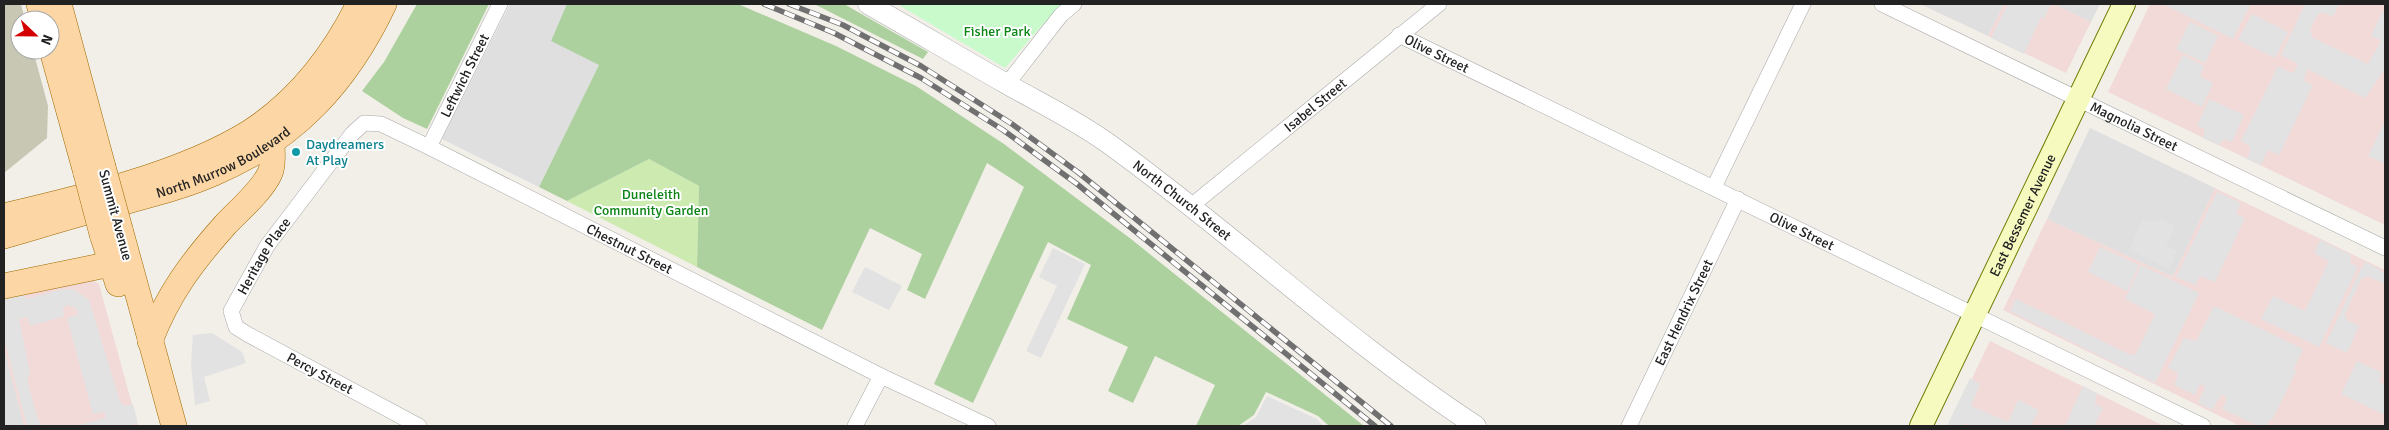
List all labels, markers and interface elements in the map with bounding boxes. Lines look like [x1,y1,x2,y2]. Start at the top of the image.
north arrow [10,10,60,60]
park label: Fisher Park [964,23,1031,40]
street label: Leftwich Street [437,31,493,120]
street label: Olive Street [1401,31,1472,77]
text: N [37,32,56,47]
street label: Isabel Street [1281,75,1350,136]
street label: Magnolia Street [2087,98,2180,155]
street label: North Murrow Boulevard [154,123,294,202]
place label: Daydreamers At Play [306,136,384,169]
marker: Daydreamers At Play [290,146,302,158]
street label: East Bessemer Avenue [1986,151,2060,279]
street label: North Church Street [1129,157,1235,244]
street label: Summit Avenue [95,168,136,262]
park label: Duneleith Community Garden [594,186,708,219]
street label: Olive Street [1767,208,1837,254]
street label: Heritage Place [234,214,295,298]
street label: Chestnut Street [583,220,675,278]
street label: East Hendrix Street [1651,257,1717,368]
street label: Percy Street [284,349,356,398]

